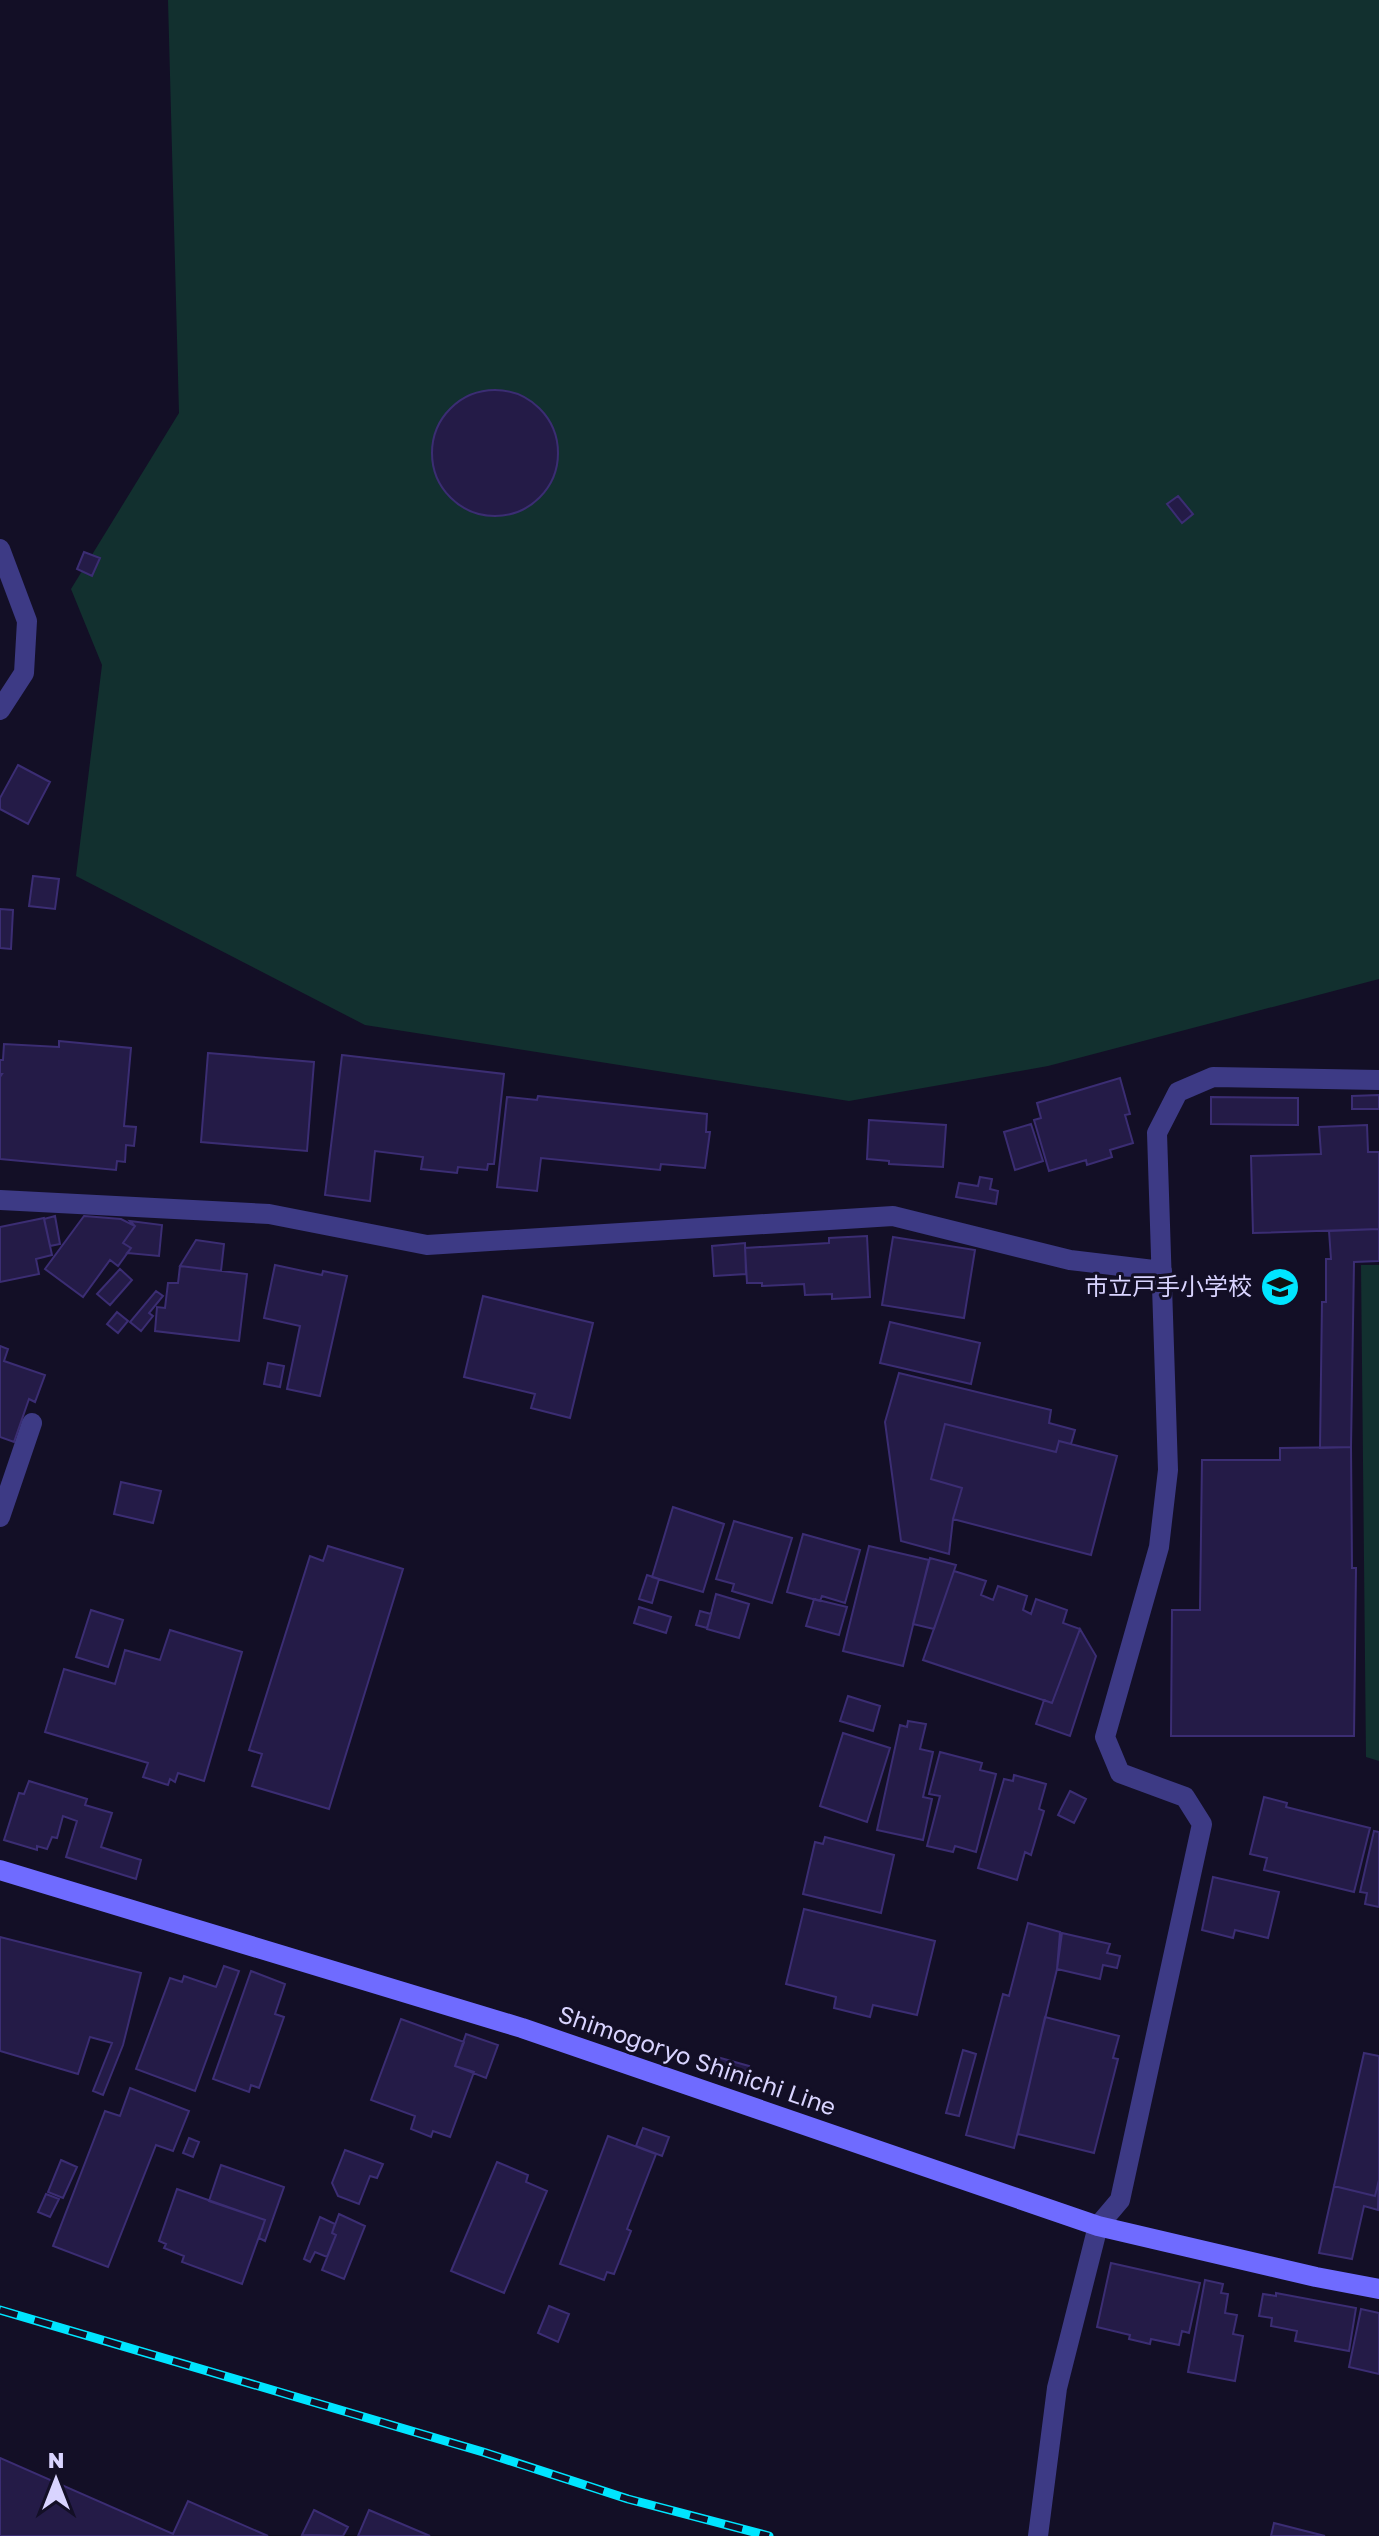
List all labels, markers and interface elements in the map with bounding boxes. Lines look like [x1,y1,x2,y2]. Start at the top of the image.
school or university icon: 市立戸手小学校 [1259,1266,1301,1308]
place label: 市立戸手小学校 [1084,1271,1252,1300]
street label: Shimogoryo Shinichi Line [555,1998,840,2121]
north arrow [16,2440,96,2520]
text: N [48,2446,64,2473]

